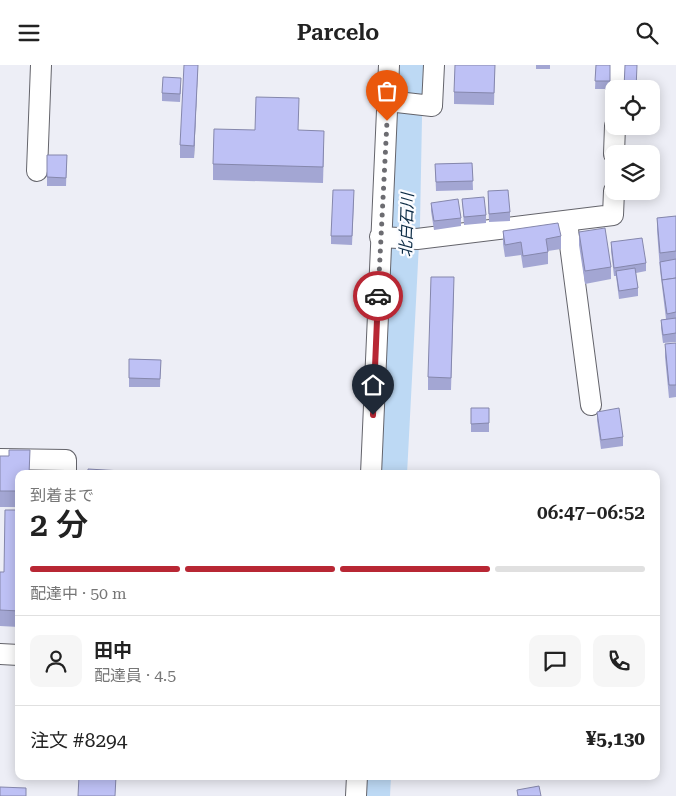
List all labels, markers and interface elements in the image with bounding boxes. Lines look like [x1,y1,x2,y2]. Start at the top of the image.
icon: menu [15,19,43,47]
icon: search [633,19,661,47]
text: Parcelo [297,20,379,45]
pin [366,70,408,121]
icon: bag [373,77,401,105]
map controls [605,80,660,200]
button: locate [605,80,660,135]
button: layers [605,145,660,200]
water label: 北白石川 [396,191,417,257]
courier [353,271,403,321]
icon: car [364,282,392,310]
pin [352,364,394,415]
icon: home [359,371,387,399]
text: 到着まで [30,486,94,505]
text: 06:47–06:52 [537,501,645,524]
text: 2 分 [30,506,88,544]
text: 配達中 · 50 m [30,584,127,603]
button: person [30,635,82,687]
button: chat [529,635,581,687]
button: phone [593,635,645,687]
text: 田中 [94,639,132,662]
text: 配達員 · 4.5 [94,666,176,685]
text: ¥5,130 [586,727,645,750]
text: 注文 #8294 [30,729,127,752]

